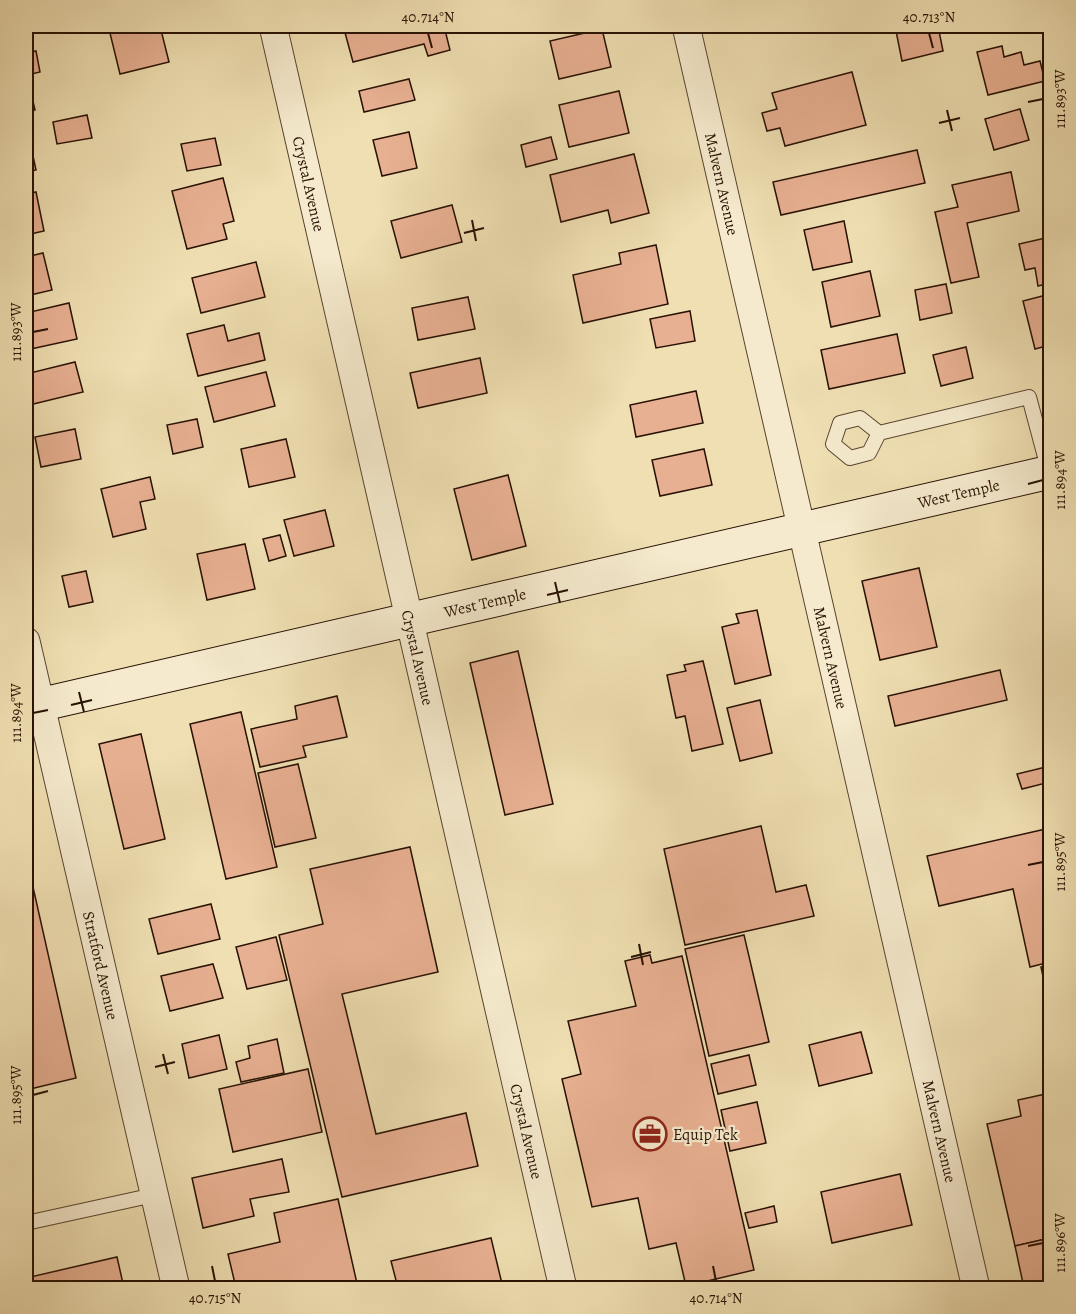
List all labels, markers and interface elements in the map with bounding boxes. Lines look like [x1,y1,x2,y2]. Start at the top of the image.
text: 40.714°N [402,7,455,27]
text: 40.713°N [903,7,955,27]
text: 111.893°W [1050,70,1070,128]
street label: Malvern Avenue [699,131,744,238]
street label: Crystal Avenue [287,134,330,234]
text: 111.893°W [6,303,26,361]
text: 111.894°W [1050,450,1070,510]
street label: West Temple [915,474,1002,514]
street label: West Temple [441,583,528,624]
street label: Malvern Avenue [808,604,853,711]
street label: Crystal Avenue [396,608,439,708]
text: 111.894°W [6,683,26,743]
text: 111.895°W [1050,832,1070,892]
street label: Stratford Avenue [77,909,123,1022]
text: 111.895°W [6,1065,26,1125]
street label: Malvern Avenue [917,1078,961,1185]
street label: Crystal Avenue [504,1082,548,1181]
office icon: Equip Tek [632,1116,668,1152]
place label: Equip Tek [673,1124,738,1146]
text: 111.896°W [1050,1213,1070,1273]
text: 40.715°N [189,1288,241,1308]
text: 40.714°N [690,1288,743,1308]

